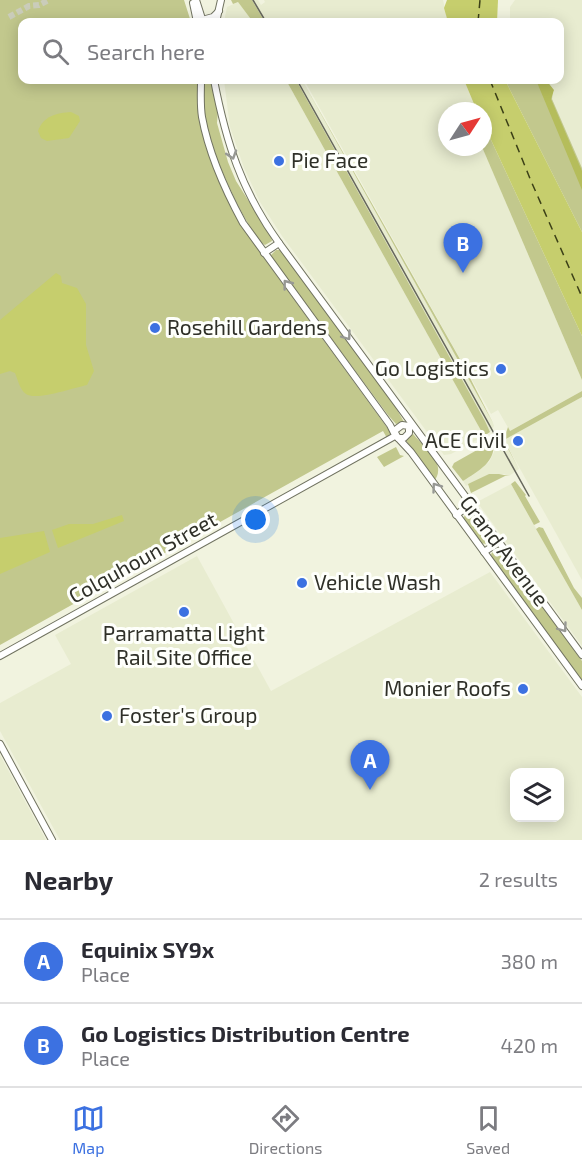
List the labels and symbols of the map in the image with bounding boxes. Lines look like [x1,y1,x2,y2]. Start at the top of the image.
north arrow [438,102,492,156]
place label: Pie Face [291,147,368,172]
one-way arrow [225,149,237,160]
marker: Pie Face [272,154,286,168]
pin: B [444,224,482,273]
one-way arrow [283,279,294,290]
place label: Rosehill Gardens [167,314,327,339]
marker: Rosehill Gardens [148,321,162,335]
one-way arrow [340,329,351,340]
place label: Go Logistics [375,355,489,380]
marker: Go Logistics [494,362,508,376]
place label: ACE Civil [425,427,507,452]
marker: ACE Civil [511,434,525,448]
one-way arrow [432,482,443,493]
street label: Grand Avenue [456,490,555,610]
your location [241,505,270,534]
street label: Colquhoun Street [64,506,221,608]
place label: Vehicle Wash [314,569,441,594]
marker: Vehicle Wash [295,576,309,590]
marker: Parramatta Light Rail Site Office [177,605,191,619]
place label: Parramatta Light Rail Site Office [103,620,265,669]
one-way arrow [555,622,566,633]
place label: Monier Roofs [384,675,511,700]
marker: Monier Roofs [516,682,530,696]
place label: Foster's Group [119,702,257,727]
marker: Foster's Group [100,709,114,723]
pin: A [350,740,389,790]

